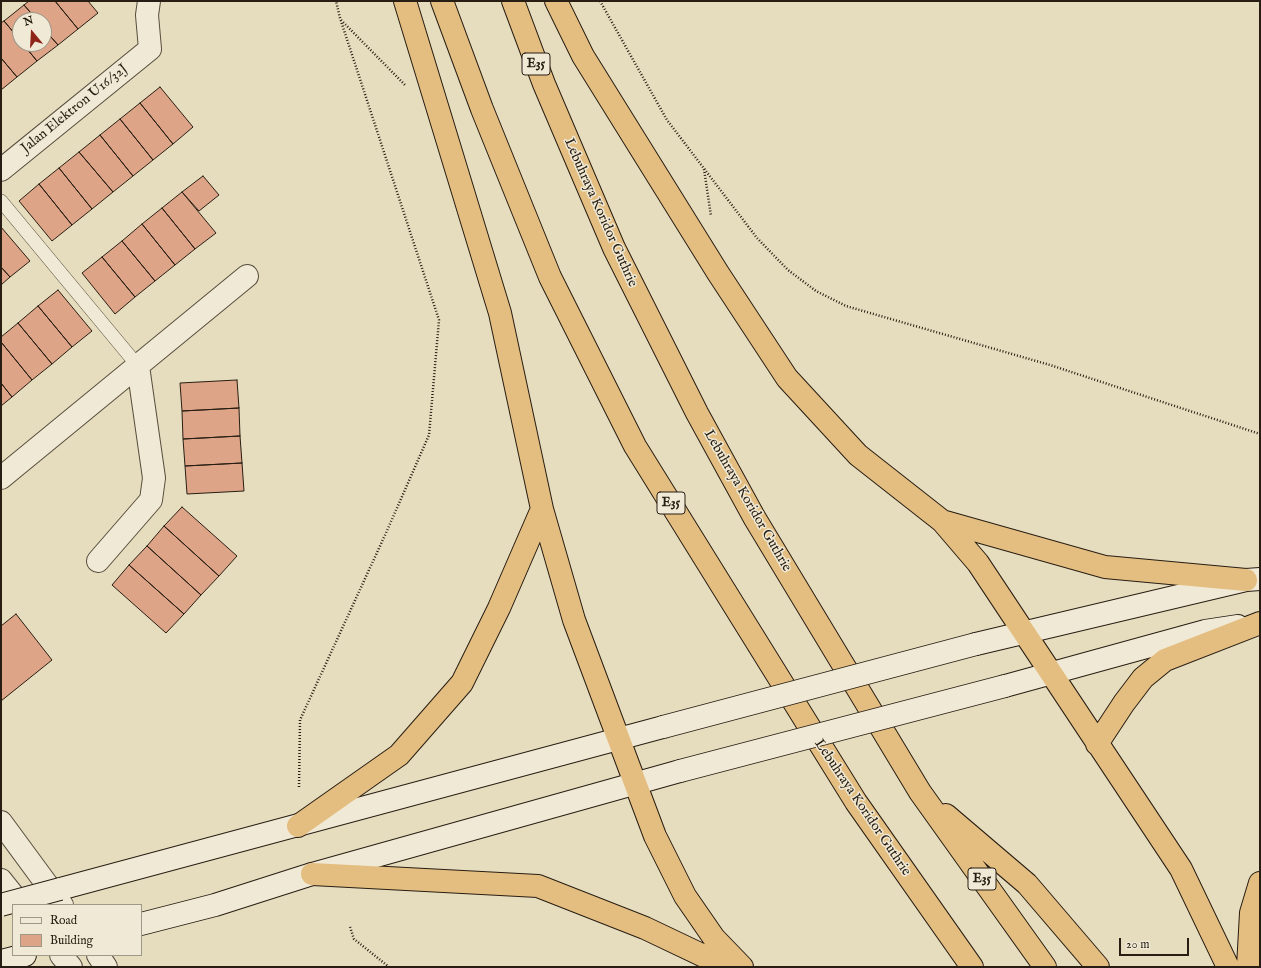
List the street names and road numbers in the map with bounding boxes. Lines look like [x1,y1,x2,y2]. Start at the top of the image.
road number: E35 [522,53,550,75]
street label: Jalan Elektron U16/32J [18,61,132,157]
street label: Lebuhraya Koridor Guthrie [560,136,640,290]
street label: Lebuhraya Koridor Guthrie [699,427,795,575]
road number: E35 [657,492,685,514]
street label: Lebuhraya Koridor Guthrie [810,737,914,879]
road number: E35 [968,868,996,890]

